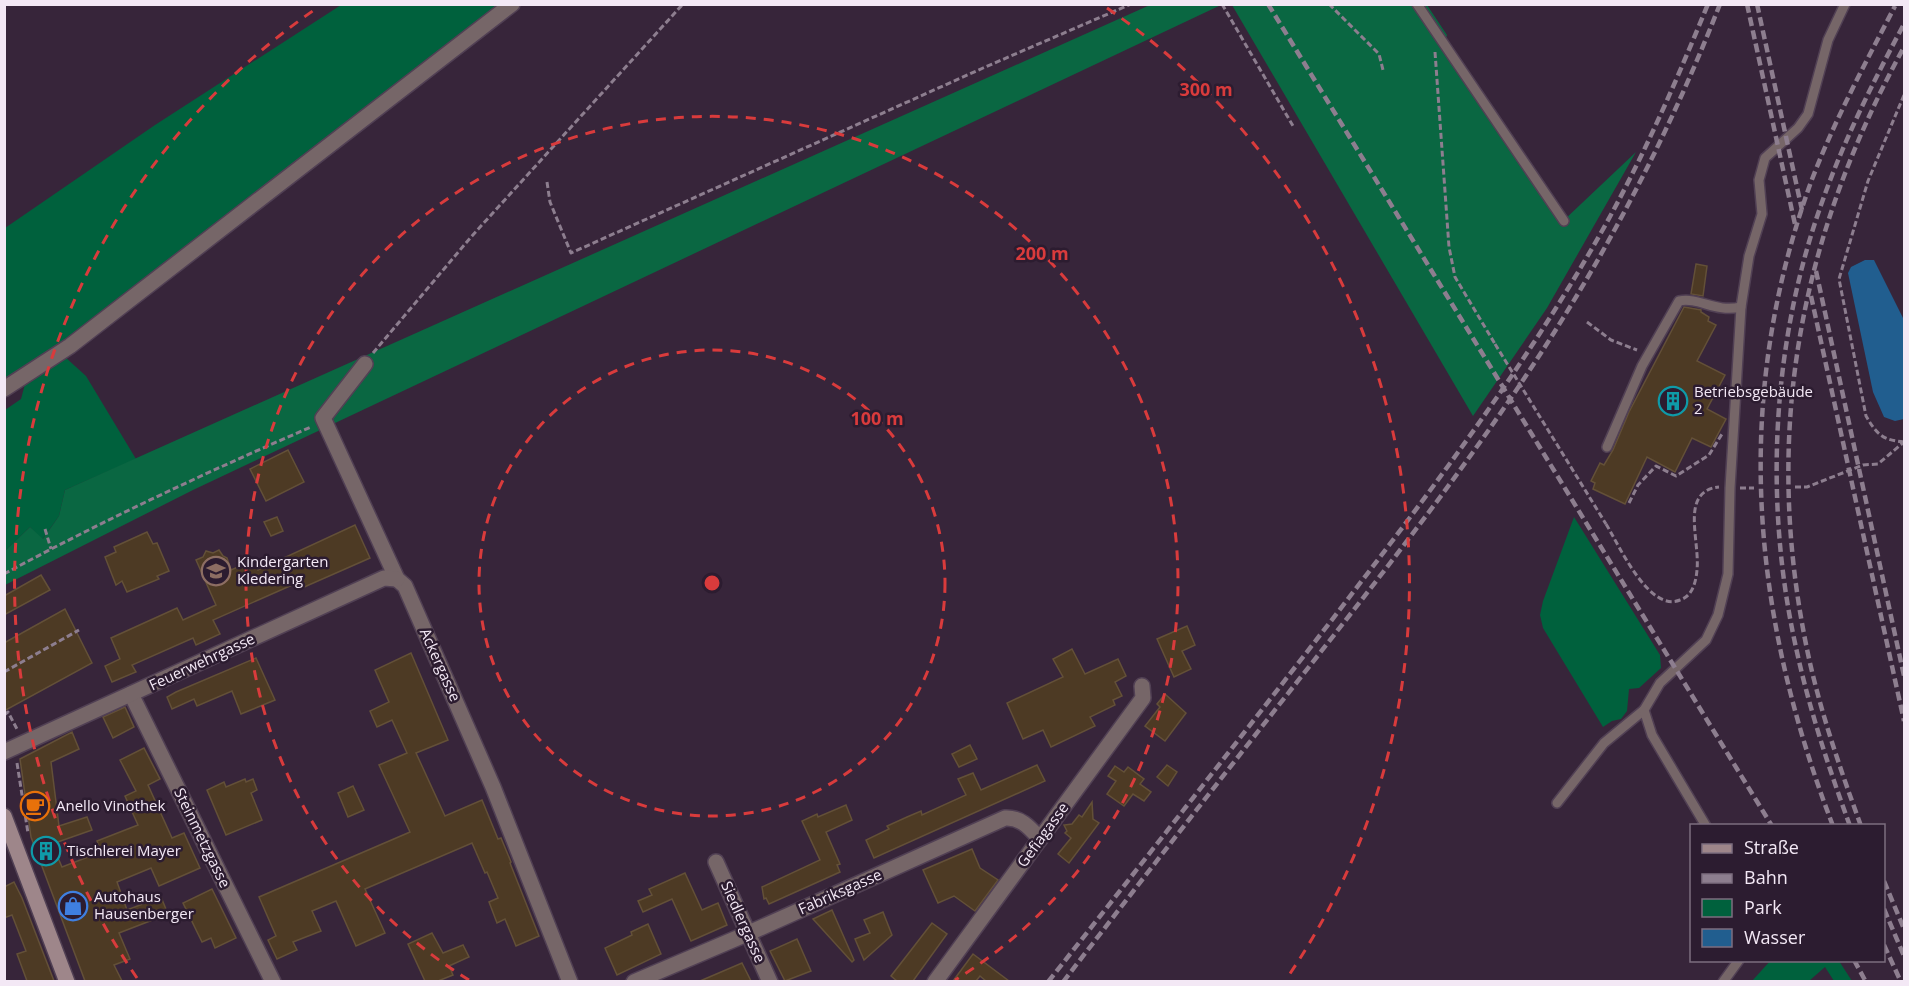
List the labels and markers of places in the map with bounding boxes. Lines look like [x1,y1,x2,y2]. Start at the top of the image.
place label: Betriebsgebäude 2 [1694,381,1813,418]
building icon: Betriebsgebäude 2 [1657,385,1689,417]
place label: Kindergarten Kledering [237,551,328,588]
school or university icon: Kindergarten Kledering [200,555,232,587]
centre of rings [702,573,722,593]
cafe icon: Anello Vinothek [19,790,51,822]
place label: Anello Vinothek [56,795,166,815]
building icon: Tischlerei Mayer [30,835,62,867]
place label: Tischlerei Mayer [67,840,181,860]
place label: Autohaus Hausenberger [94,886,194,923]
shop icon: Autohaus Hausenberger [57,890,89,922]

